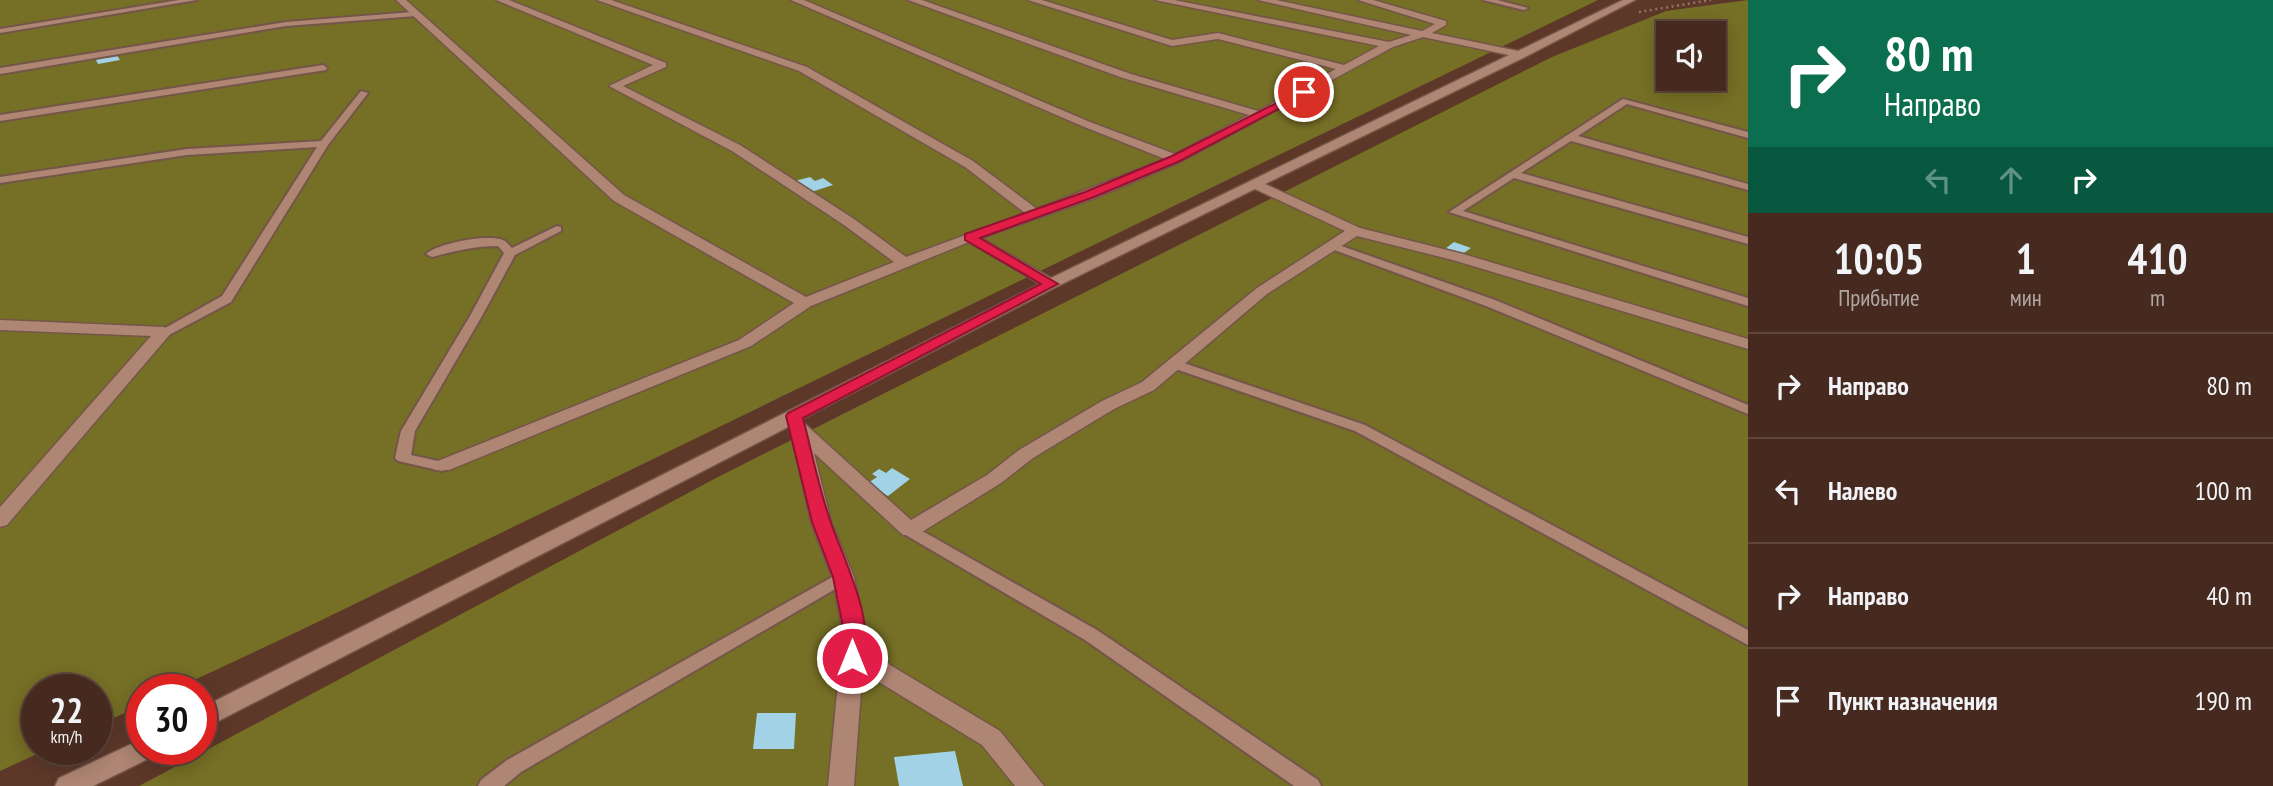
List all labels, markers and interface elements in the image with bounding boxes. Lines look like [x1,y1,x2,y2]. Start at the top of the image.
map controls [1656,21,1726,91]
button: sound [1656,21,1726,91]
text: 80 m [1884,21,1973,85]
icon: right [1769,28,1860,119]
pin [1274,62,1334,122]
icon: arrive [1285,73,1323,111]
text: Направо [1884,83,1981,125]
icon: left [1919,161,1957,199]
icon: ahead [1992,161,2030,199]
icon: right [2065,161,2103,199]
text: 10:05 [1833,231,1924,286]
text: 1 [2016,231,2036,286]
text: 410 [2127,231,2188,286]
text: Прибытие [1838,283,1920,312]
text: мин [2010,283,2042,312]
text: m [2150,283,2165,312]
icon: right [1769,367,1807,405]
text: Направо [1828,369,1909,402]
text: 80 m [2206,369,2252,402]
icon: left [1769,472,1807,510]
text: Налево [1828,474,1897,507]
text: 100 m [2194,474,2252,507]
icon: right [1769,577,1807,615]
text: Направо [1828,579,1909,612]
text: 40 m [2206,579,2252,612]
position arrow [815,621,889,695]
speed limit sign: 30 [126,674,217,765]
icon: arrive [1769,682,1807,720]
text: Пункт назначения [1828,684,1998,717]
text: 190 m [2194,684,2252,717]
text: 22 [50,687,83,733]
text: km/h [51,725,82,748]

